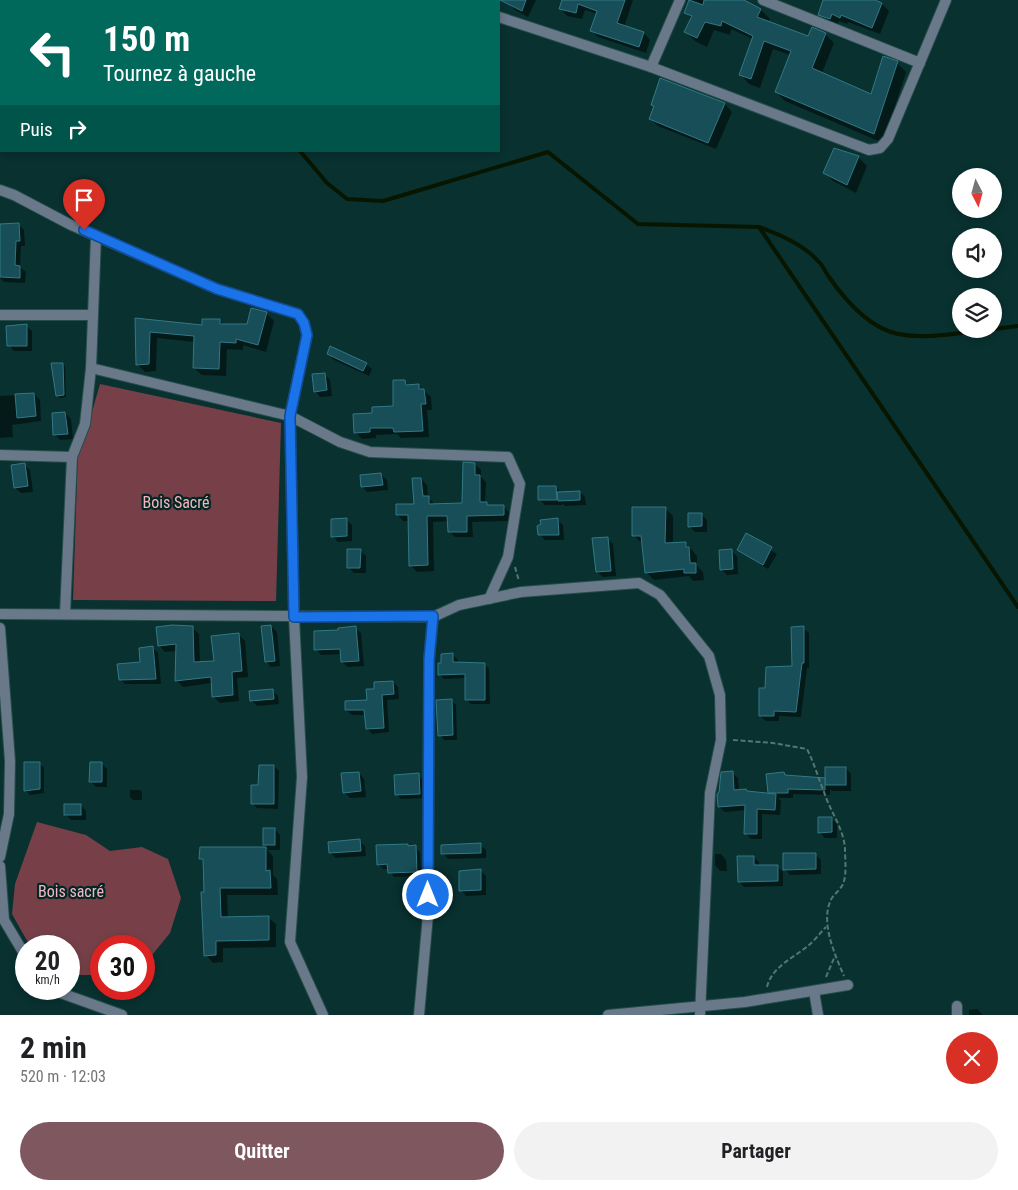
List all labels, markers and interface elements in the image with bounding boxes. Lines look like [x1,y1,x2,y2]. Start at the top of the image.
text: 150 m [103,19,190,60]
icon: left [20,20,85,85]
text: Tournez à gauche [103,61,256,86]
icon: right [63,115,91,143]
text: Puis [20,118,53,141]
north arrow [952,168,1002,218]
map controls [952,168,1002,338]
pin [63,179,105,230]
icon: arrive [70,186,98,214]
button: sound [952,228,1002,278]
button: layers [952,288,1002,338]
park label: Bois Sacré [143,493,209,512]
position arrow [401,868,453,920]
park label: Bois sacré [38,882,104,901]
speed limit sign: 30 [90,935,155,1000]
text: 20 [35,947,60,976]
text: km/h [35,973,60,987]
text: 2 min [20,1030,87,1065]
button: close [946,1032,998,1084]
text: 520 m · 12:03 [20,1067,106,1086]
button: Quitter [20,1122,504,1180]
button: Partager [514,1122,998,1180]

